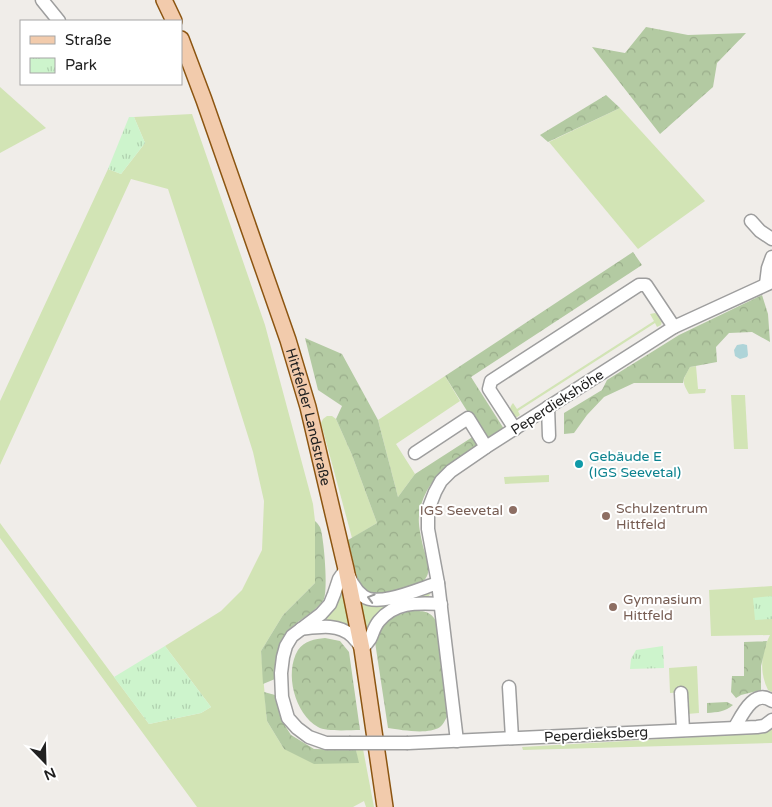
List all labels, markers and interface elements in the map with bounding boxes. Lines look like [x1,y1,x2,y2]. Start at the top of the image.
legend [20,20,182,85]
text: Straße [65,31,111,49]
text: Park [65,56,97,74]
street label: Hittfelder Landstraße [282,346,334,488]
street label: Peperdiekshöhe [508,366,607,439]
place label: Gebäude E (IGS Seevetal) [589,448,681,481]
marker: Gebäude E (IGS Seevetal) [573,458,585,470]
place label: Schulzentrum Hittfeld [616,500,708,533]
place label: IGS Seevetal [420,502,503,519]
marker: IGS Seevetal [507,504,519,516]
marker: Schulzentrum Hittfeld [600,510,612,522]
place label: Gymnasium Hittfeld [623,591,702,624]
one-way arrow [367,593,375,603]
marker: Gymnasium Hittfeld [607,601,619,613]
street label: Peperdieksberg [543,723,649,746]
north arrow [20,737,70,787]
text: N [41,763,58,784]

